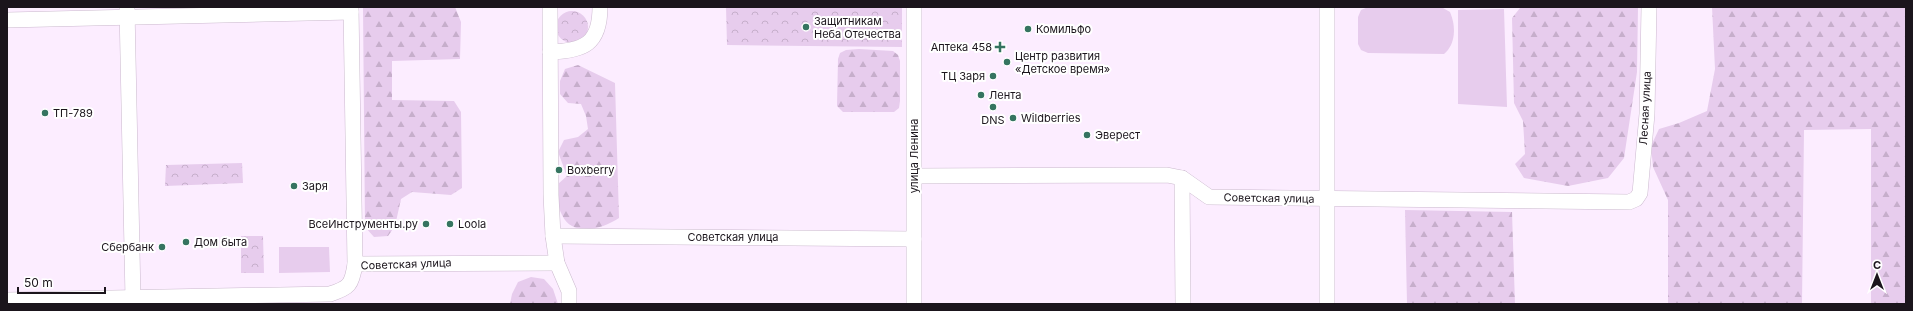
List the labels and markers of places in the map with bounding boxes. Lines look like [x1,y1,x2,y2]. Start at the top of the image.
place label: Защитникам Неба Отечества [814,14,901,41]
marker: Защитникам Неба Отечества [801,22,811,32]
place label: Комильфо [1036,22,1092,36]
marker: Комильфо [1023,24,1033,34]
place label: Аптека 458 [931,40,992,54]
marker: Аптека 458 [995,42,1005,52]
place label: Центр развития «Детское время» [1015,49,1110,76]
marker: Центр развития «Детское время» [1002,57,1012,67]
place label: ТЦ Заря [941,69,985,83]
marker: ТЦ Заря [988,71,998,81]
place label: Лента [989,88,1021,102]
marker: Лента [976,90,986,100]
marker: DNS [988,102,998,112]
place label: ТП-789 [53,106,93,120]
marker: ТП-789 [40,108,50,118]
place label: Wildberries [1021,111,1081,125]
place label: DNS [981,113,1005,127]
marker: Wildberries [1008,113,1018,123]
place label: Эверест [1095,128,1141,142]
marker: Эверест [1082,130,1092,140]
place label: Boxberry [567,163,615,177]
marker: Boxberry [554,165,564,175]
place label: Заря [302,179,328,193]
marker: Заря [289,181,299,191]
place label: ВсеИнструменты.ру [308,217,418,231]
place label: Loola [458,217,486,231]
marker: ВсеИнструменты.ру [421,219,431,229]
marker: Loola [445,219,455,229]
place label: Дом быта [194,235,247,249]
marker: Дом быта [181,237,191,247]
place label: Сбербанк [101,240,154,254]
marker: Сбербанк [157,242,167,252]

